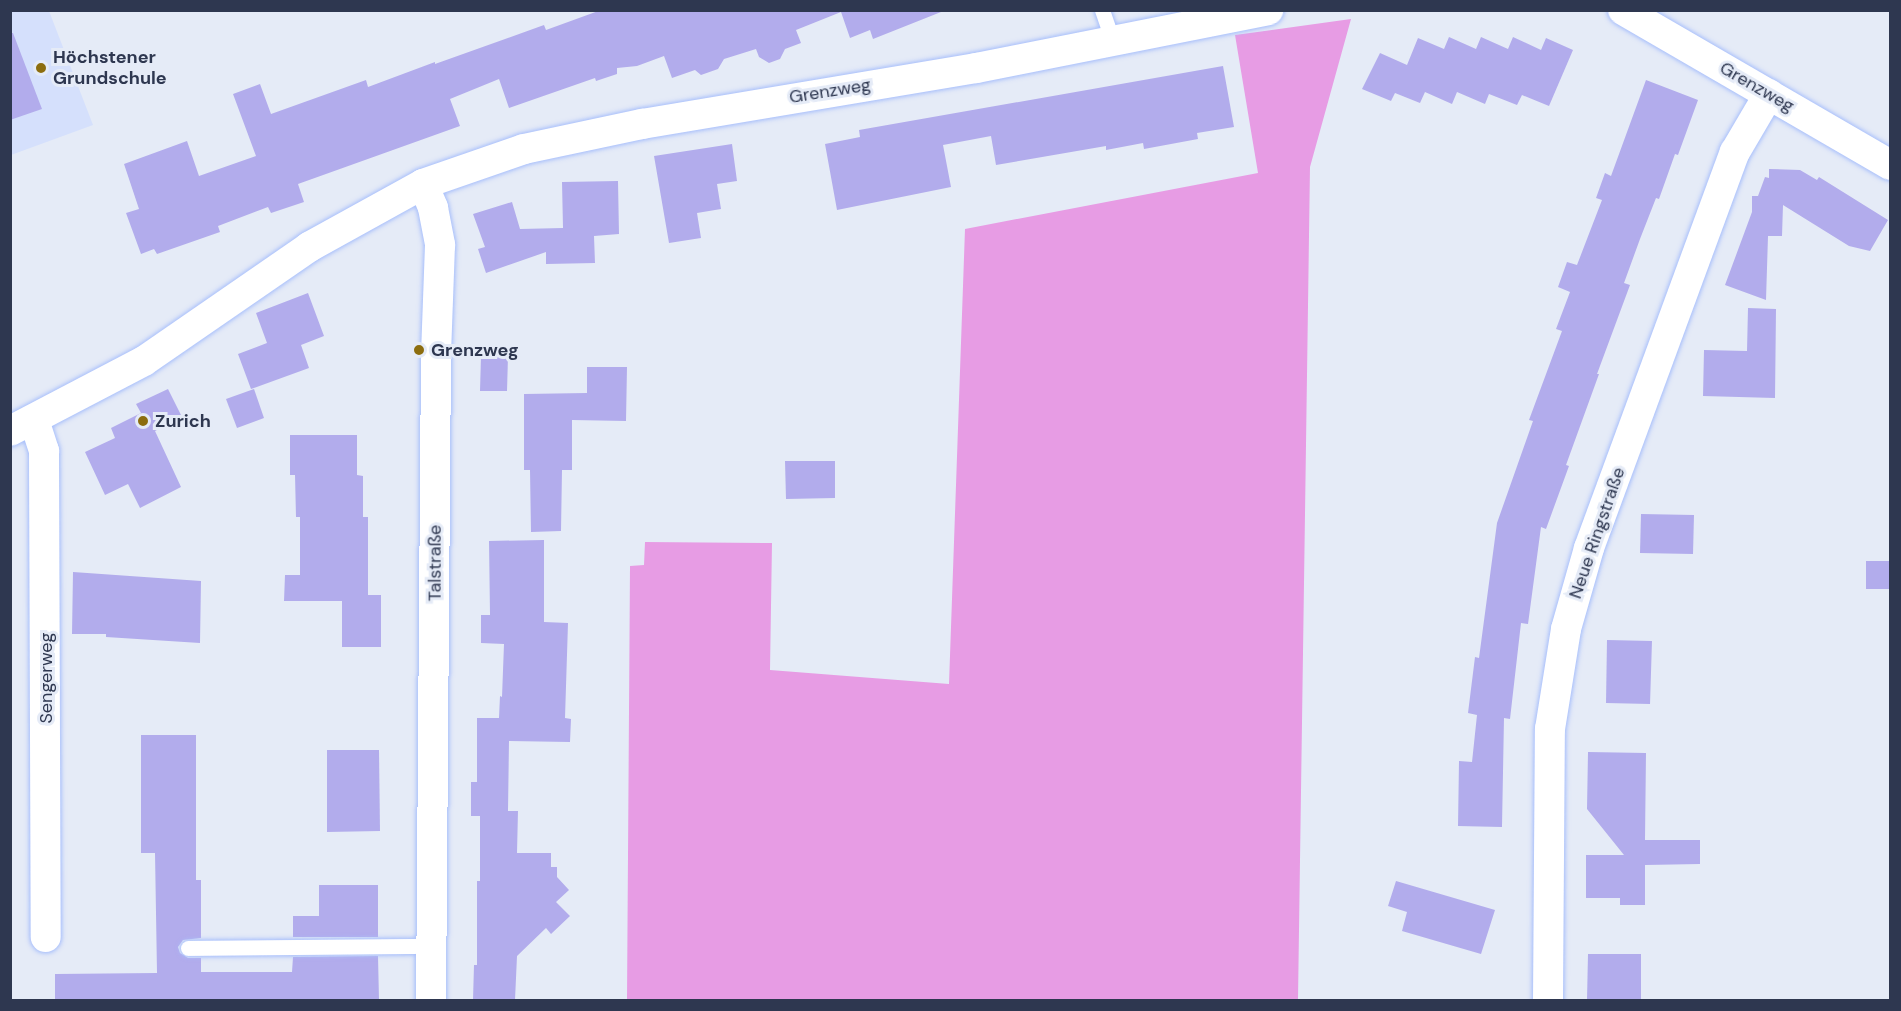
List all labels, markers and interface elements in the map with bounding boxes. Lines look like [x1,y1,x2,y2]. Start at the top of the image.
place label: Höchstener Grundschule [53,47,167,90]
street label: Grenzweg [1716,57,1798,117]
marker: Höchstener Grundschule [34,61,48,75]
street label: Grenzweg [788,74,872,108]
place label: Grenzweg [431,339,519,361]
marker: Grenzweg [412,343,426,357]
place label: Zurich [155,410,211,432]
marker: Zurich [136,414,150,428]
street label: Neue Ringstraße [1564,465,1630,601]
street label: Talstraße [424,525,446,601]
street label: Sengerweg [35,632,57,724]

